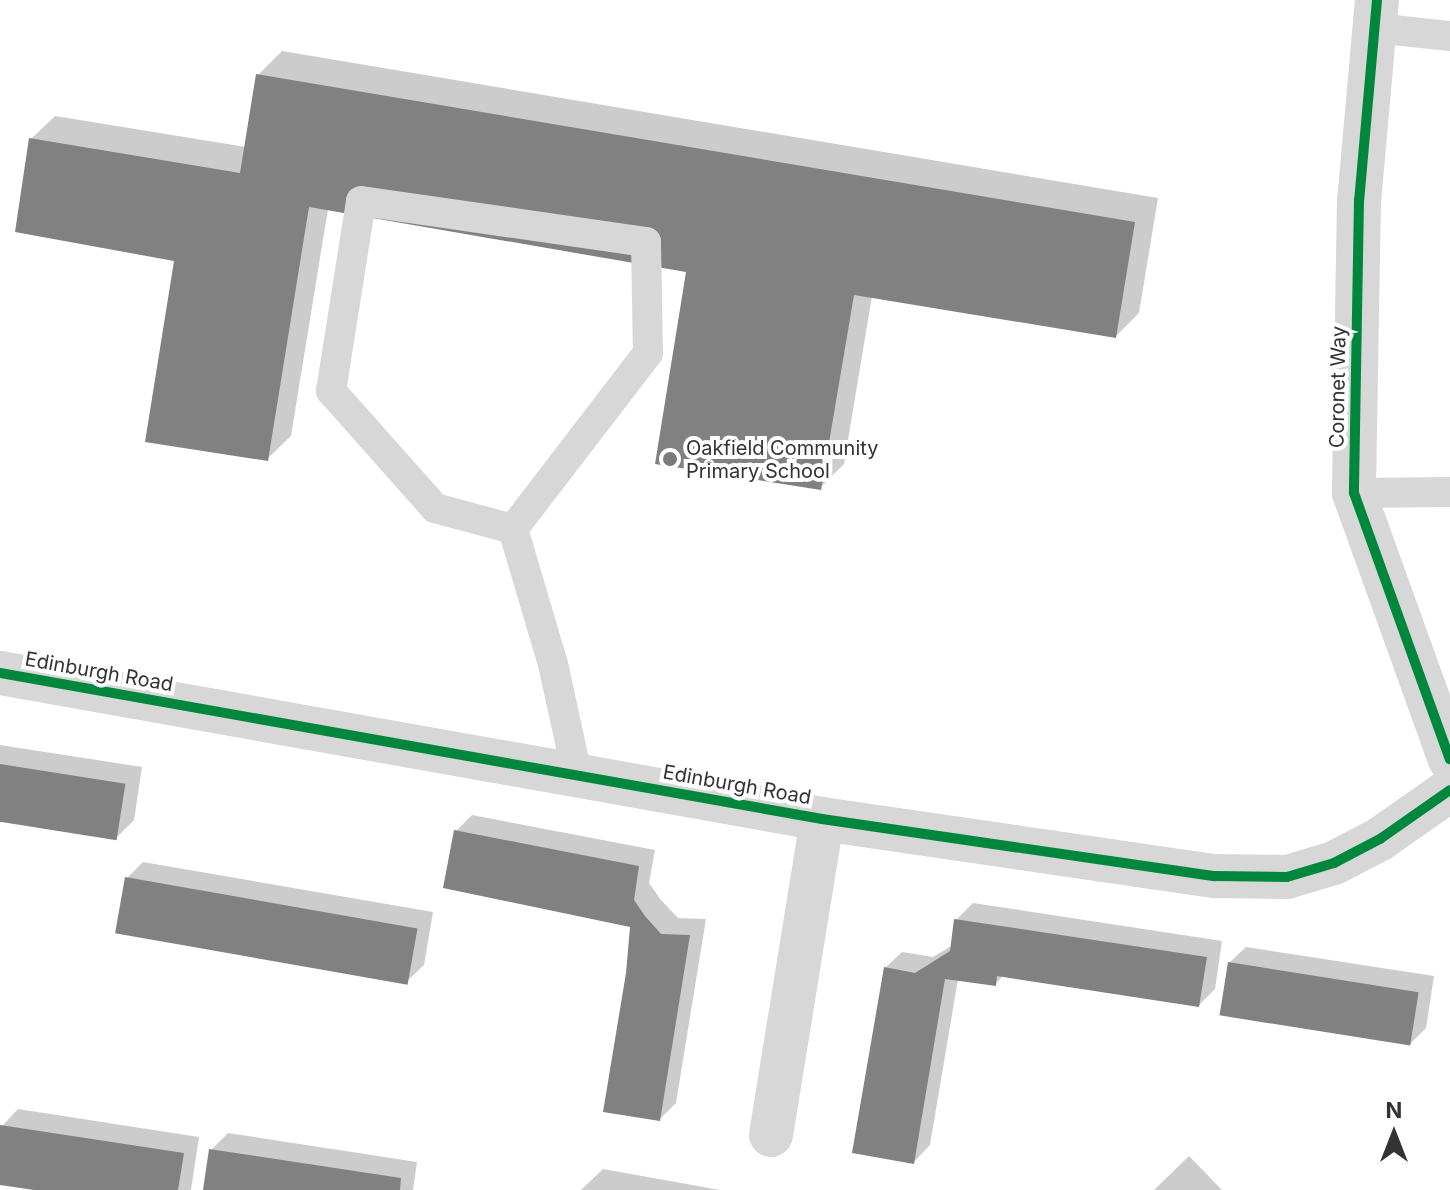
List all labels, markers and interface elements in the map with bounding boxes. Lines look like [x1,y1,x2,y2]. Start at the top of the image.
street label: Coronet Way [1325,326,1351,448]
place label: Oakfield Community Primary School [686,436,878,483]
marker: Oakfield Community Primary School [661,450,679,468]
street label: Edinburgh Road [23,647,175,697]
street label: Edinburgh Road [661,760,813,810]
north arrow [1354,1094,1434,1174]
text: N [1386,1097,1402,1123]

